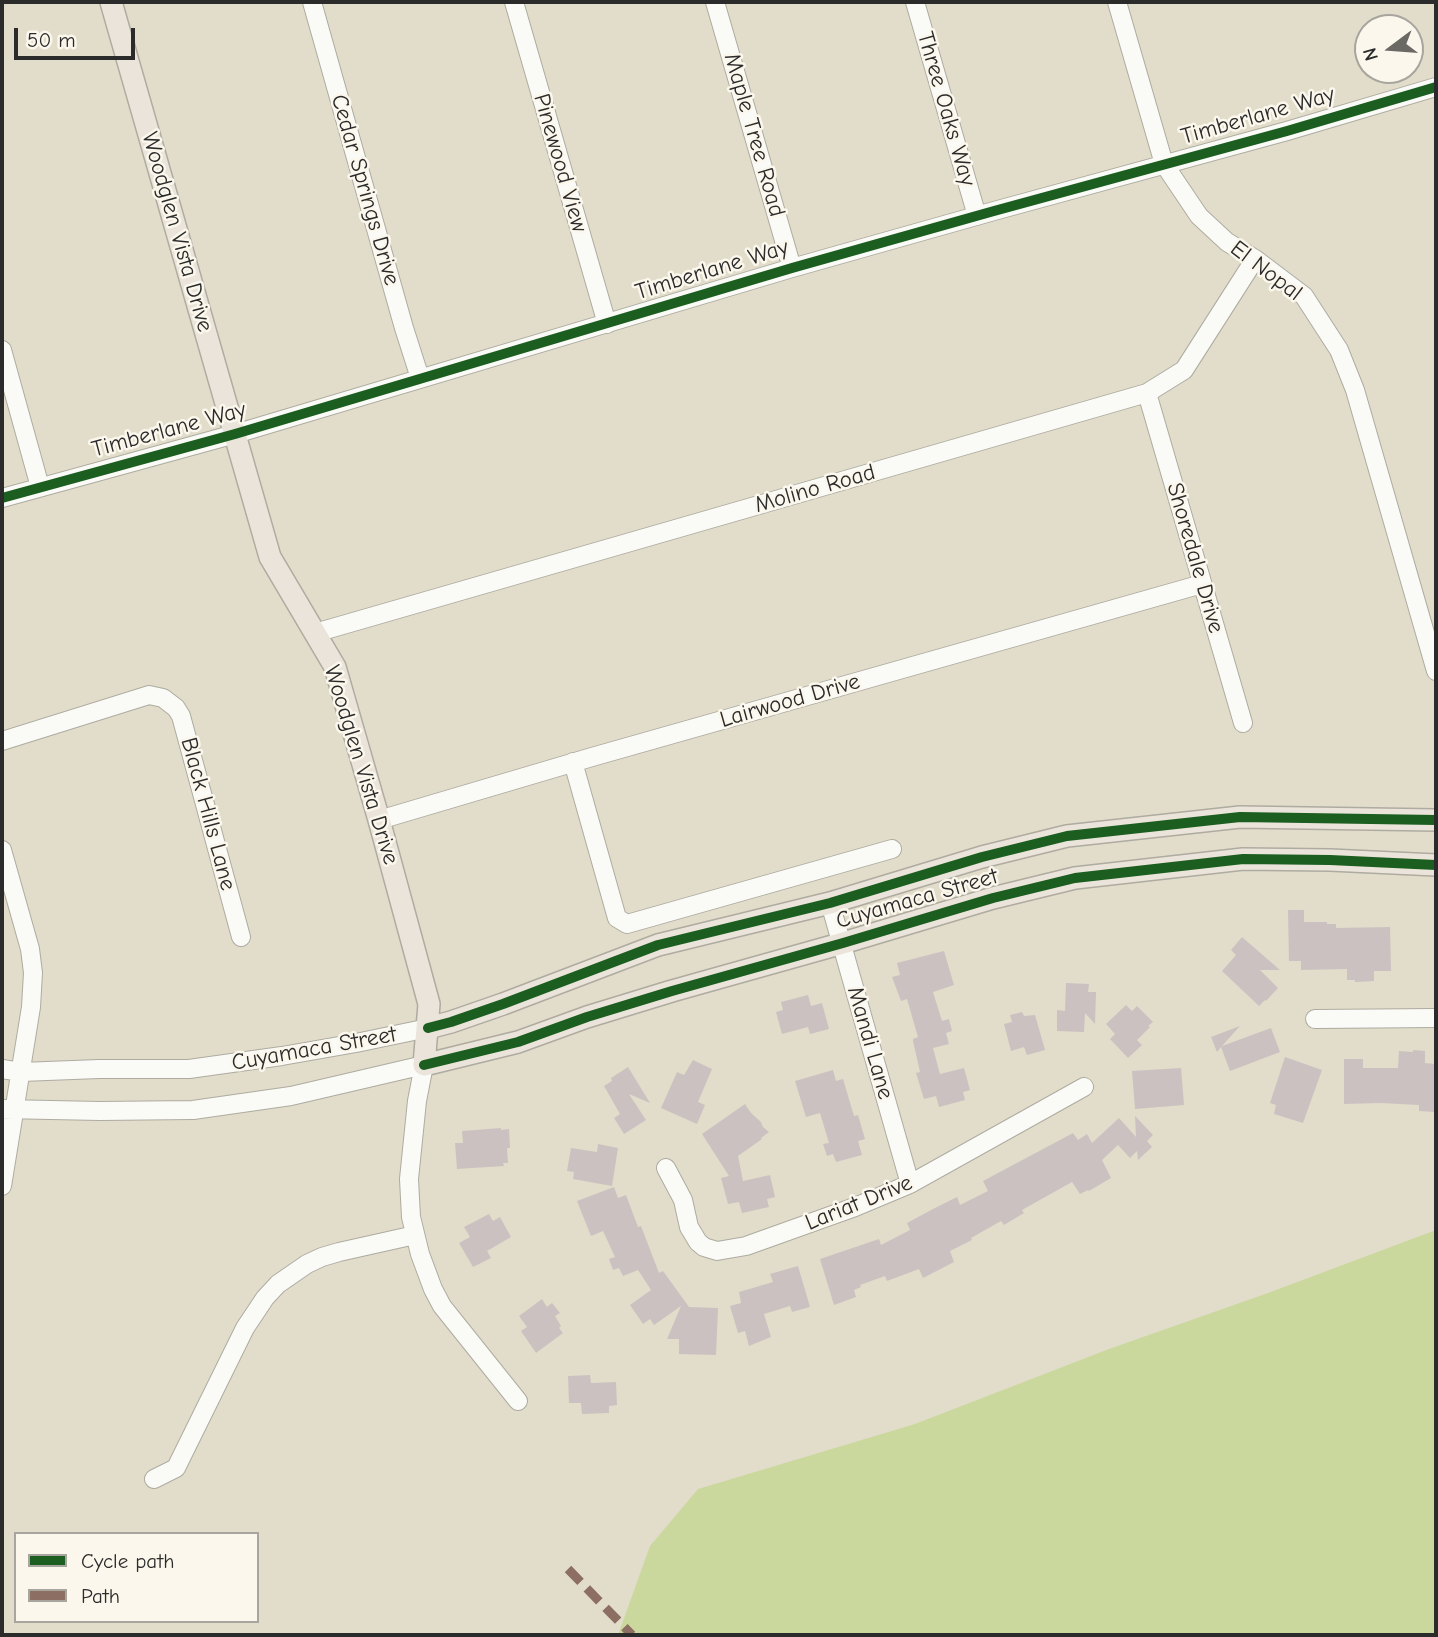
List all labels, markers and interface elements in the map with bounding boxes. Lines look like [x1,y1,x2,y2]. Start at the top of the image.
scale bar [18,14,138,58]
north arrow [1354,14,1424,84]
text: 50 m [27,28,76,52]
street label: Three Oaks Way [911,29,981,189]
text: N [1358,45,1383,63]
street label: Maple Tree Road [717,50,791,220]
street label: Timberlane Way [1178,81,1338,151]
street label: Cedar Springs Drive [325,91,405,289]
street label: Pinewood View [527,91,593,235]
street label: Woodglen Vista Drive [135,129,219,335]
street label: Timberlane Way [632,234,792,306]
street label: El Nopal [1225,235,1307,307]
street label: Timberlane Way [89,396,249,464]
street label: Molino Road [752,459,878,519]
street label: Shoredale Drive [1160,480,1230,636]
street label: Woodglen Vista Drive [318,662,404,868]
street label: Lairwood Drive [717,668,863,734]
street label: Black Hills Lane [174,734,242,894]
street label: Cuyamaca Street [833,863,1001,935]
street label: Mandi Lane [841,983,899,1103]
street label: Cuyamaca Street [229,1021,399,1077]
street label: Lariat Drive [801,1169,917,1237]
legend [14,1532,259,1623]
text: Cycle path [81,1549,174,1573]
text: Path [81,1584,120,1608]

